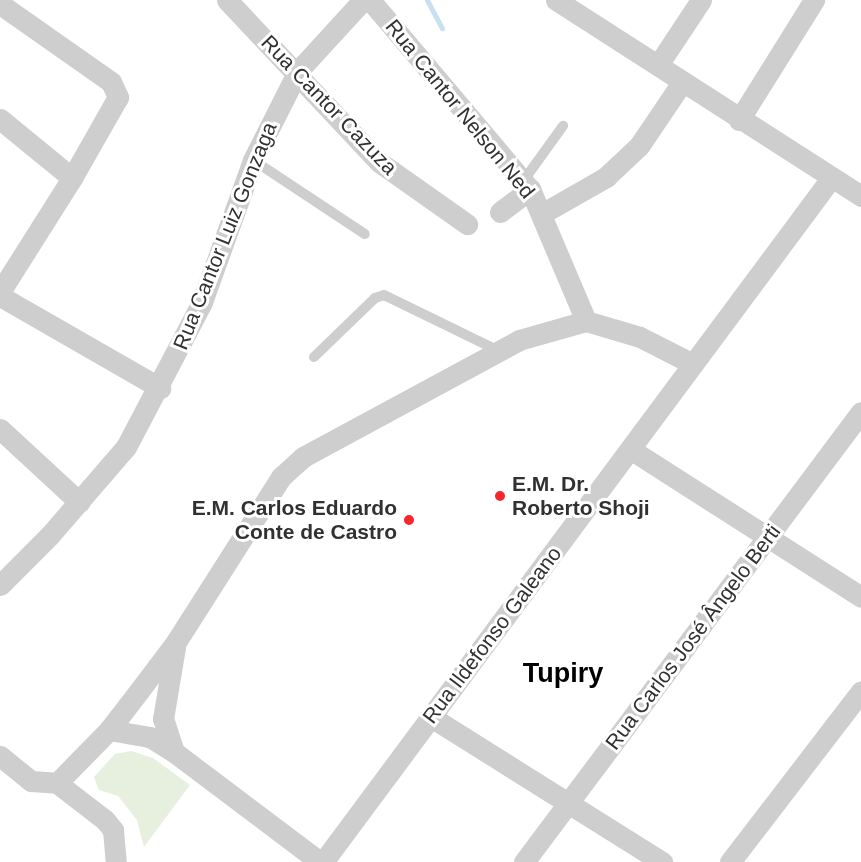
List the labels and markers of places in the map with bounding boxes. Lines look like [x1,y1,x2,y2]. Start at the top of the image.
place label: E.M. Dr. Roberto Shoji [512,471,650,521]
marker: E.M. Dr. Roberto Shoji [493,489,507,503]
place label: E.M. Carlos Eduardo Conte de Castro [192,495,397,545]
marker: E.M. Carlos Eduardo Conte de Castro [402,513,416,527]

